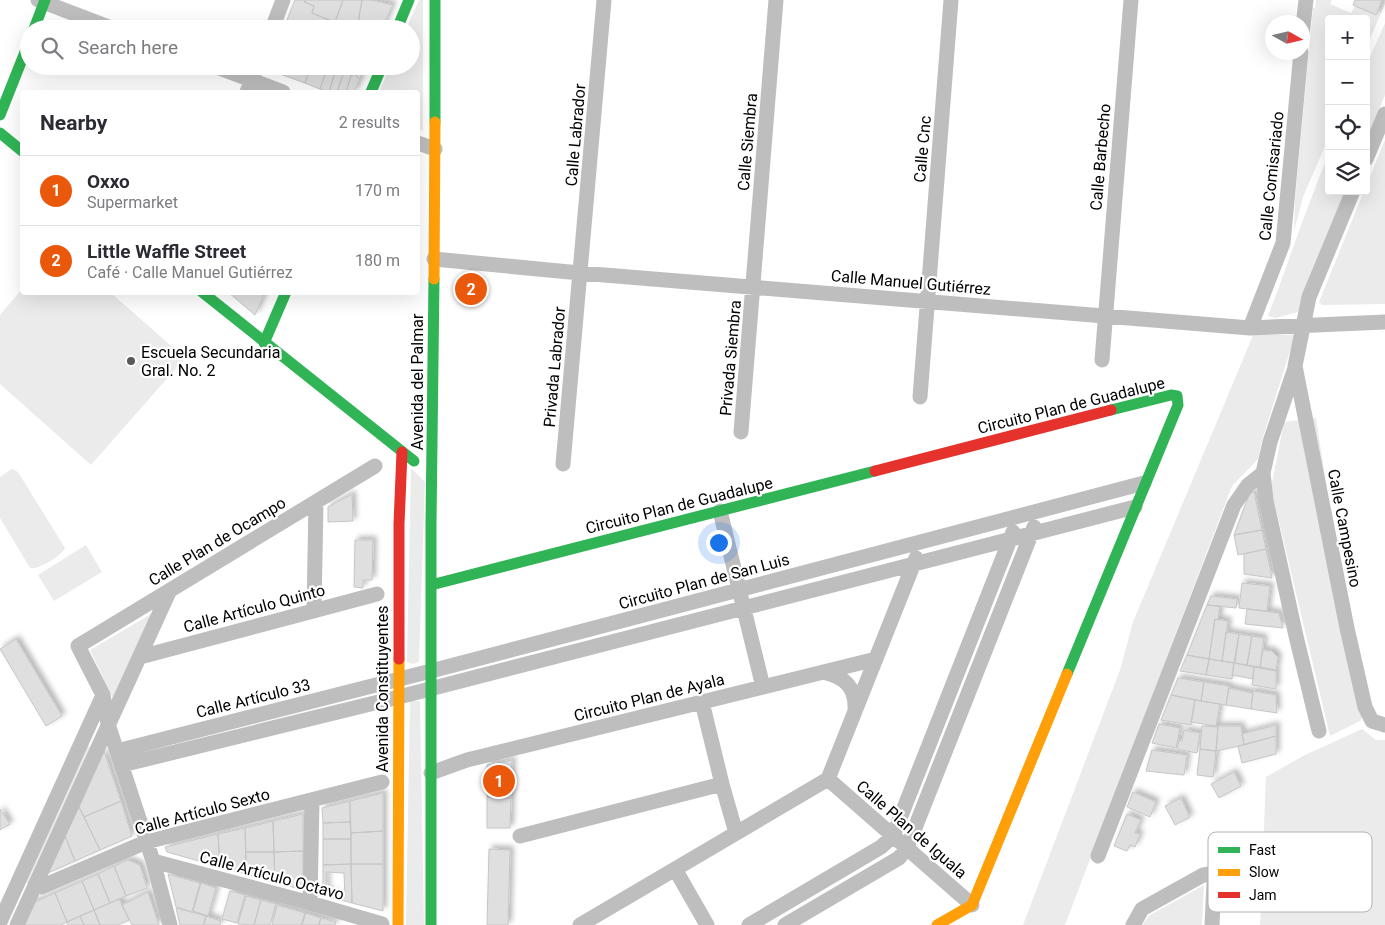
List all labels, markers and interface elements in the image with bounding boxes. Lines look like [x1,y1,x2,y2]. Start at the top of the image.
north arrow [1265,15,1310,60]
map controls [1325,15,1370,195]
button: + [1325,15,1370,60]
search box [20,20,420,75]
icon: search [38,34,66,62]
text: Search here [78,36,178,59]
button: − [1325,60,1370,105]
street label: Calle Labrador [562,82,590,187]
street label: Calle Siembra [734,92,761,192]
street label: Calle Barbecho [1086,103,1115,211]
button: locate [1325,105,1370,150]
street label: Calle Comisariado [1255,110,1288,242]
text: Nearby [40,111,107,135]
text: 2 results [339,113,400,132]
street label: Calle Cnc [910,115,935,183]
button: layers [1325,150,1370,195]
text: Oxxo [87,170,130,193]
text: 1 [51,181,61,200]
text: 170 m [355,181,400,200]
text: Supermarket [87,193,178,212]
text: Little Waffle Street [87,240,246,263]
text: 2 [51,251,61,270]
text: 180 m [355,251,400,270]
text: Café · Calle Manuel Gutiérrez [87,263,293,282]
street label: Calle Manuel Gutiérrez [830,266,992,299]
pin: 2 [455,270,487,308]
street label: Privada Siembra [716,299,745,417]
street label: Privada Labrador [540,305,569,428]
street label: Avenida del Palmar [408,313,427,450]
place label: Escuela Secundaria Gral. No. 2 [141,343,280,380]
marker: Escuela Secundaria Gral. No. 2 [125,355,137,367]
street label: Circuito Plan de Guadalupe [976,373,1167,438]
street label: Calle Campesino [1324,467,1365,589]
street label: Circuito Plan de Guadalupe [584,473,775,538]
street label: Calle Plan de Ocampo [145,493,289,590]
your location [706,530,732,556]
street label: Circuito Plan de San Luis [617,550,792,613]
street label: Calle Artículo Quinto [181,580,327,637]
street label: Avenida Constituyentes [373,605,392,773]
street label: Circuito Plan de Ayala [572,670,726,725]
street label: Calle Artículo 33 [194,675,312,722]
pin: 1 [483,762,515,800]
street label: Calle Plan de Iguala [853,776,971,882]
street label: Calle Artículo Sexto [132,784,272,839]
legend [1208,832,1372,912]
text: Fast [1249,842,1276,858]
street label: Calle Artículo Octavo [197,847,346,904]
text: Slow [1249,864,1280,880]
text: Jam [1249,887,1277,903]

